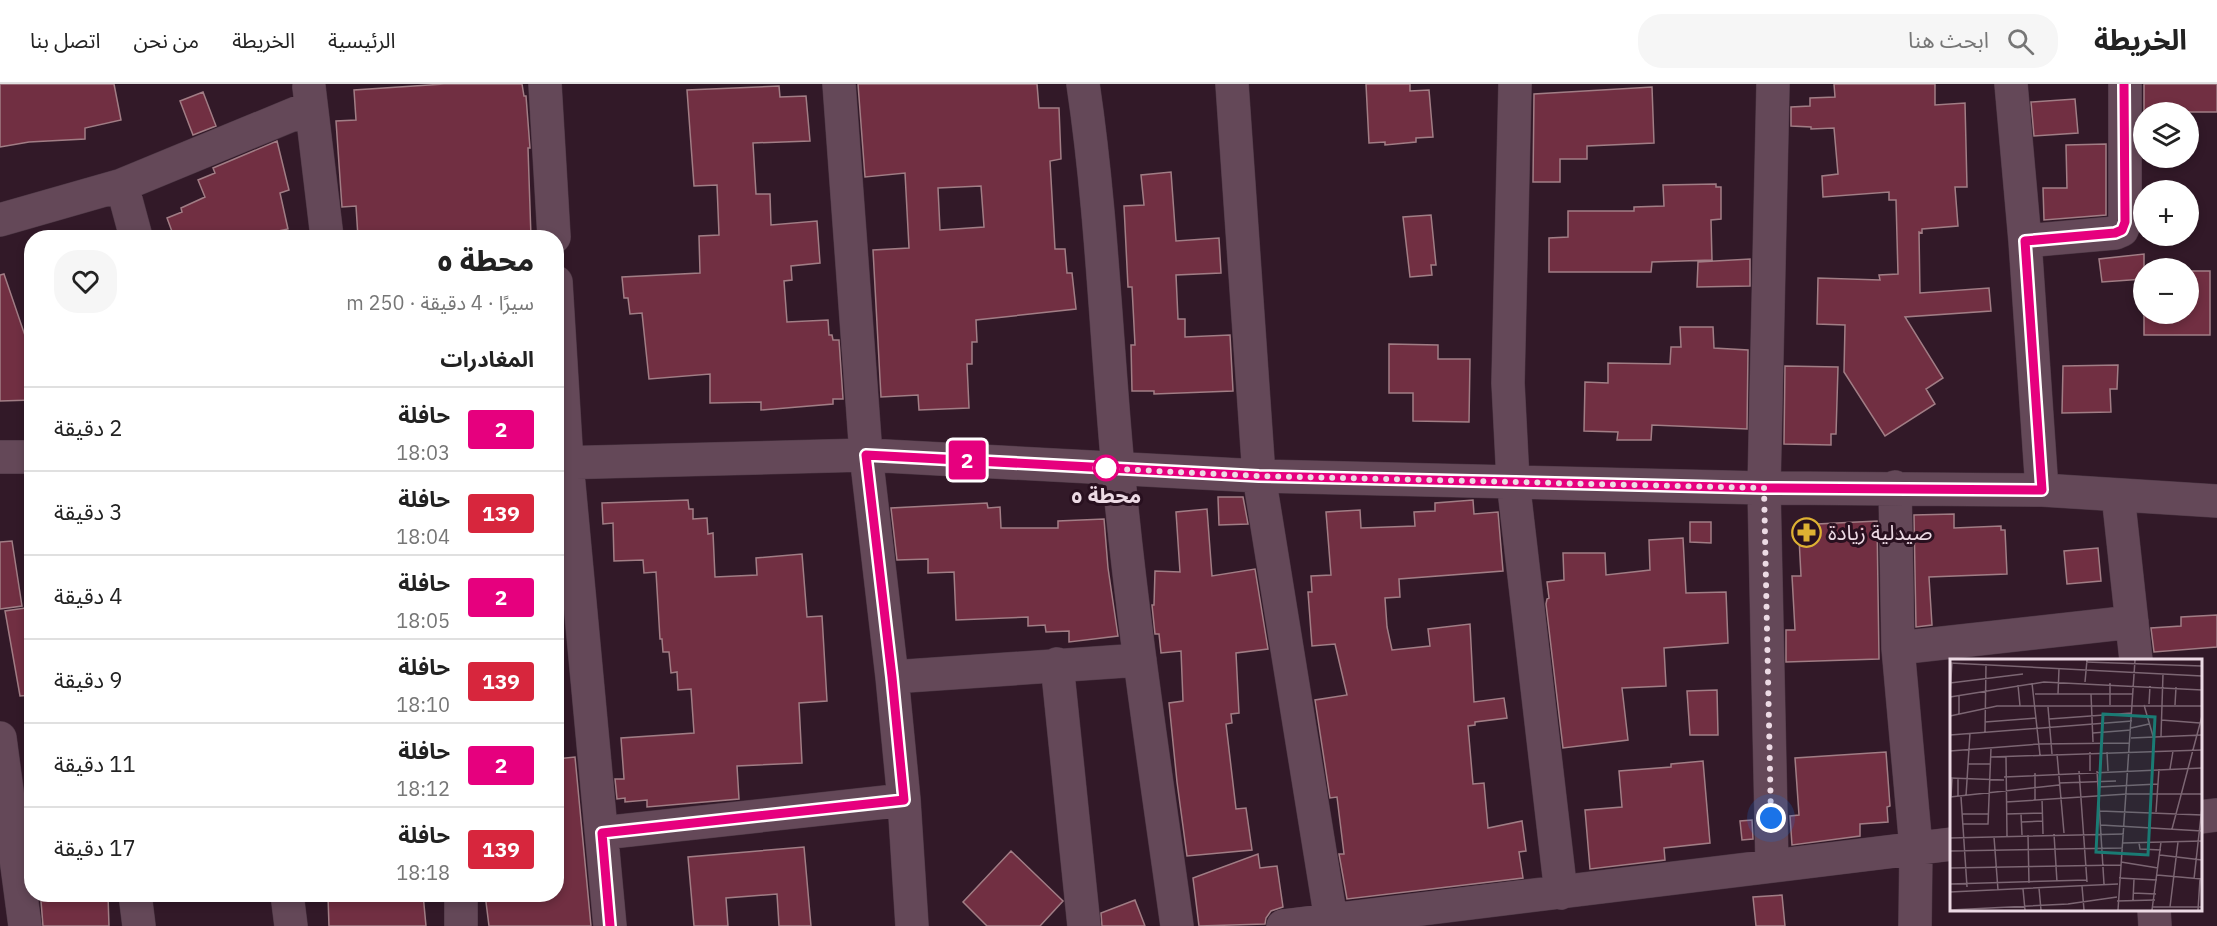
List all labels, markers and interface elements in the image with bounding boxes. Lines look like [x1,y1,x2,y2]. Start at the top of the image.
search box [1638,14,2058,68]
text: الخريطة [2094,21,2187,58]
text: ابحث هنا [1908,25,1989,54]
icon: search [2004,25,2037,58]
text: اتصل بنا [30,26,100,54]
text: من نحن [133,26,199,54]
text: الخريطة [232,26,295,54]
text: الرئيسية [328,26,396,54]
map controls [2133,102,2199,324]
button: layers [2133,102,2199,168]
button: + [2133,180,2199,246]
text: محطة ٥ [437,242,534,279]
button: heart [54,250,117,313]
button: − [2133,258,2199,324]
text: سيرًا · 4 دقيقة · 250 m [346,289,534,316]
text: المغادرات [440,344,534,373]
text: حافلة [398,400,450,429]
text: 2 دقيقة [54,413,123,442]
text: 2 [495,415,507,443]
text: 18:03 [396,439,450,466]
line badge: 2 [948,440,986,479]
text: 2 [961,446,973,474]
marker: محطة ٥ [1093,455,1119,481]
place label: محطة ٥ [1071,481,1141,509]
text: حافلة [398,484,450,513]
text: 3 دقيقة [54,497,123,526]
text: 139 [482,499,520,527]
pharmacy icon: صيدلية زيادة [1791,517,1823,549]
place label: صيدلية زيادة [1828,518,1932,546]
text: 18:04 [396,523,450,550]
text: حافلة [398,568,450,597]
text: 4 دقيقة [54,581,123,610]
text: 2 [495,583,507,611]
text: 18:05 [396,607,450,634]
text: حافلة [398,652,450,681]
inset map [1950,659,2202,911]
text: 9 دقيقة [54,665,123,694]
text: 139 [482,667,520,695]
text: 18:10 [396,691,450,718]
text: حافلة [398,736,450,765]
text: 11 دقيقة [54,749,136,778]
text: 2 [495,751,507,779]
text: 18:12 [396,775,450,802]
your location [1756,803,1786,833]
text: حافلة [398,820,450,849]
text: 17 دقيقة [54,833,136,862]
text: 139 [482,835,520,863]
text: 18:18 [396,859,450,886]

